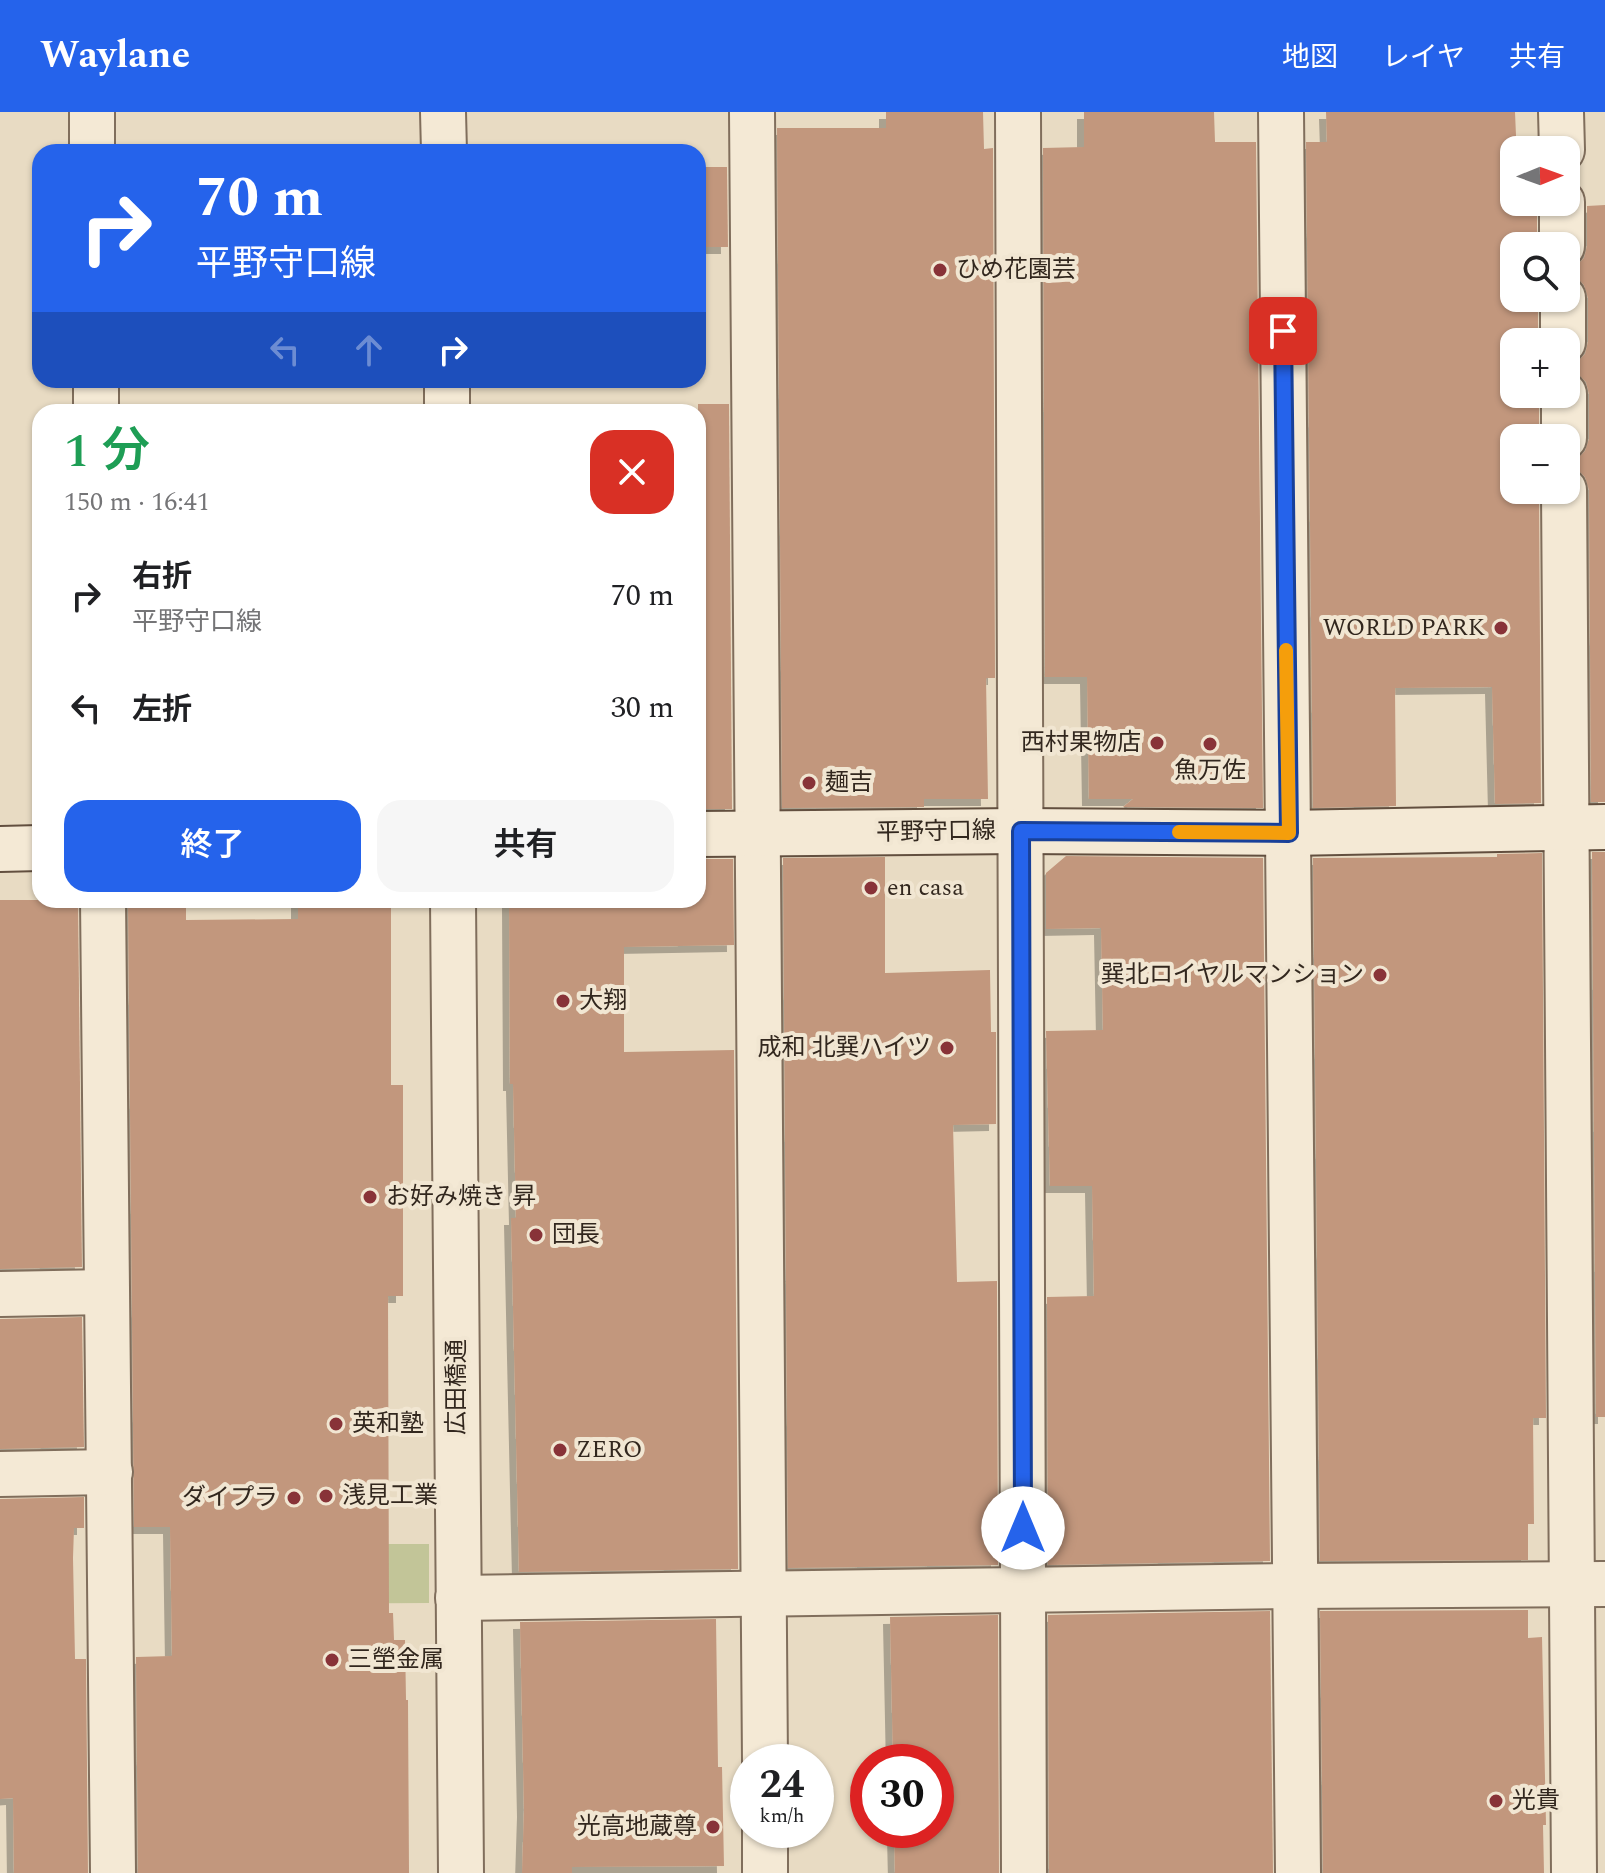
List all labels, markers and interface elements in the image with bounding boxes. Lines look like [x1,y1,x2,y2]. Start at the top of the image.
text: Waylane [40,27,190,85]
text: 地図 [1282,36,1338,79]
text: レイヤ [1382,36,1465,79]
text: 共有 [1509,36,1565,79]
north arrow [1500,136,1580,216]
map controls [1500,136,1580,504]
text: 70 m [196,156,323,241]
icon: right [64,176,168,280]
button: search [1500,232,1580,312]
text: 平野守口線 [196,237,376,292]
place label: ひめ花園芸 [956,252,1076,288]
marker: ひめ花園芸 [931,261,949,279]
pin [1249,297,1317,365]
icon: arrive [1261,309,1305,353]
icon: left [263,328,307,372]
icon: ahead [347,328,391,372]
icon: right [431,328,475,372]
button: + [1500,328,1580,408]
text: 1 分 [64,415,150,488]
button: − [1500,424,1580,504]
button: close [590,430,674,514]
text: 150 m · 16:41 [64,482,210,522]
text: 右折 [132,554,192,600]
text: 70 m [611,573,674,619]
icon: right [64,574,108,618]
text: 平野守口線 [132,602,262,642]
place label: WORLD PARK [1323,610,1485,646]
marker: WORLD PARK [1492,619,1510,637]
text: 30 m [611,685,674,731]
icon: left [64,686,108,730]
text: 左折 [132,687,192,733]
place label: 西村果物店 [1021,725,1141,761]
marker: 西村果物店 [1148,734,1166,752]
marker: 魚万佐 [1201,735,1219,753]
place label: 魚万佐 [1174,753,1246,789]
place label: 麺吉 [825,765,873,801]
marker: 麺吉 [800,774,818,792]
button: 終了 [64,800,361,892]
button: 共有 [377,800,674,892]
street label: 平野守口線 [876,813,996,851]
place label: en casa [887,870,964,906]
marker: en casa [862,879,880,897]
place label: 巽北ロイヤルマンション [1101,957,1364,993]
marker: 巽北ロイヤルマンション [1371,966,1389,984]
place label: 大翔 [579,983,627,1019]
marker: 大翔 [554,992,572,1010]
place label: 成和 北巽ハイツ [757,1030,931,1066]
marker: 成和 北巽ハイツ [938,1039,956,1057]
place label: お好み焼き 昇 [386,1179,536,1215]
marker: お好み焼き 昇 [361,1188,379,1206]
place label: 団長 [552,1217,600,1253]
marker: 団長 [527,1226,545,1244]
street label: 広田橋通 [439,1339,475,1435]
place label: 英和塾 [352,1406,424,1442]
marker: 英和塾 [327,1415,345,1433]
place label: ZERO [576,1432,642,1468]
marker: ZERO [551,1441,569,1459]
place label: 浅見工業 [342,1478,438,1514]
place label: ダイプラ [182,1480,278,1516]
position arrow [981,1486,1065,1570]
marker: 浅見工業 [317,1487,335,1505]
marker: ダイプラ [285,1489,303,1507]
place label: 三塋金属 [348,1642,444,1678]
marker: 三塋金属 [323,1651,341,1669]
speed limit sign: 30 [850,1744,954,1848]
text: 24 [760,1755,804,1816]
place label: 光貴 [1512,1783,1560,1819]
marker: 光貴 [1487,1792,1505,1810]
text: km/h [760,1801,805,1831]
place label: 光高地蔵尊 [577,1809,697,1845]
marker: 光高地蔵尊 [704,1818,722,1836]

